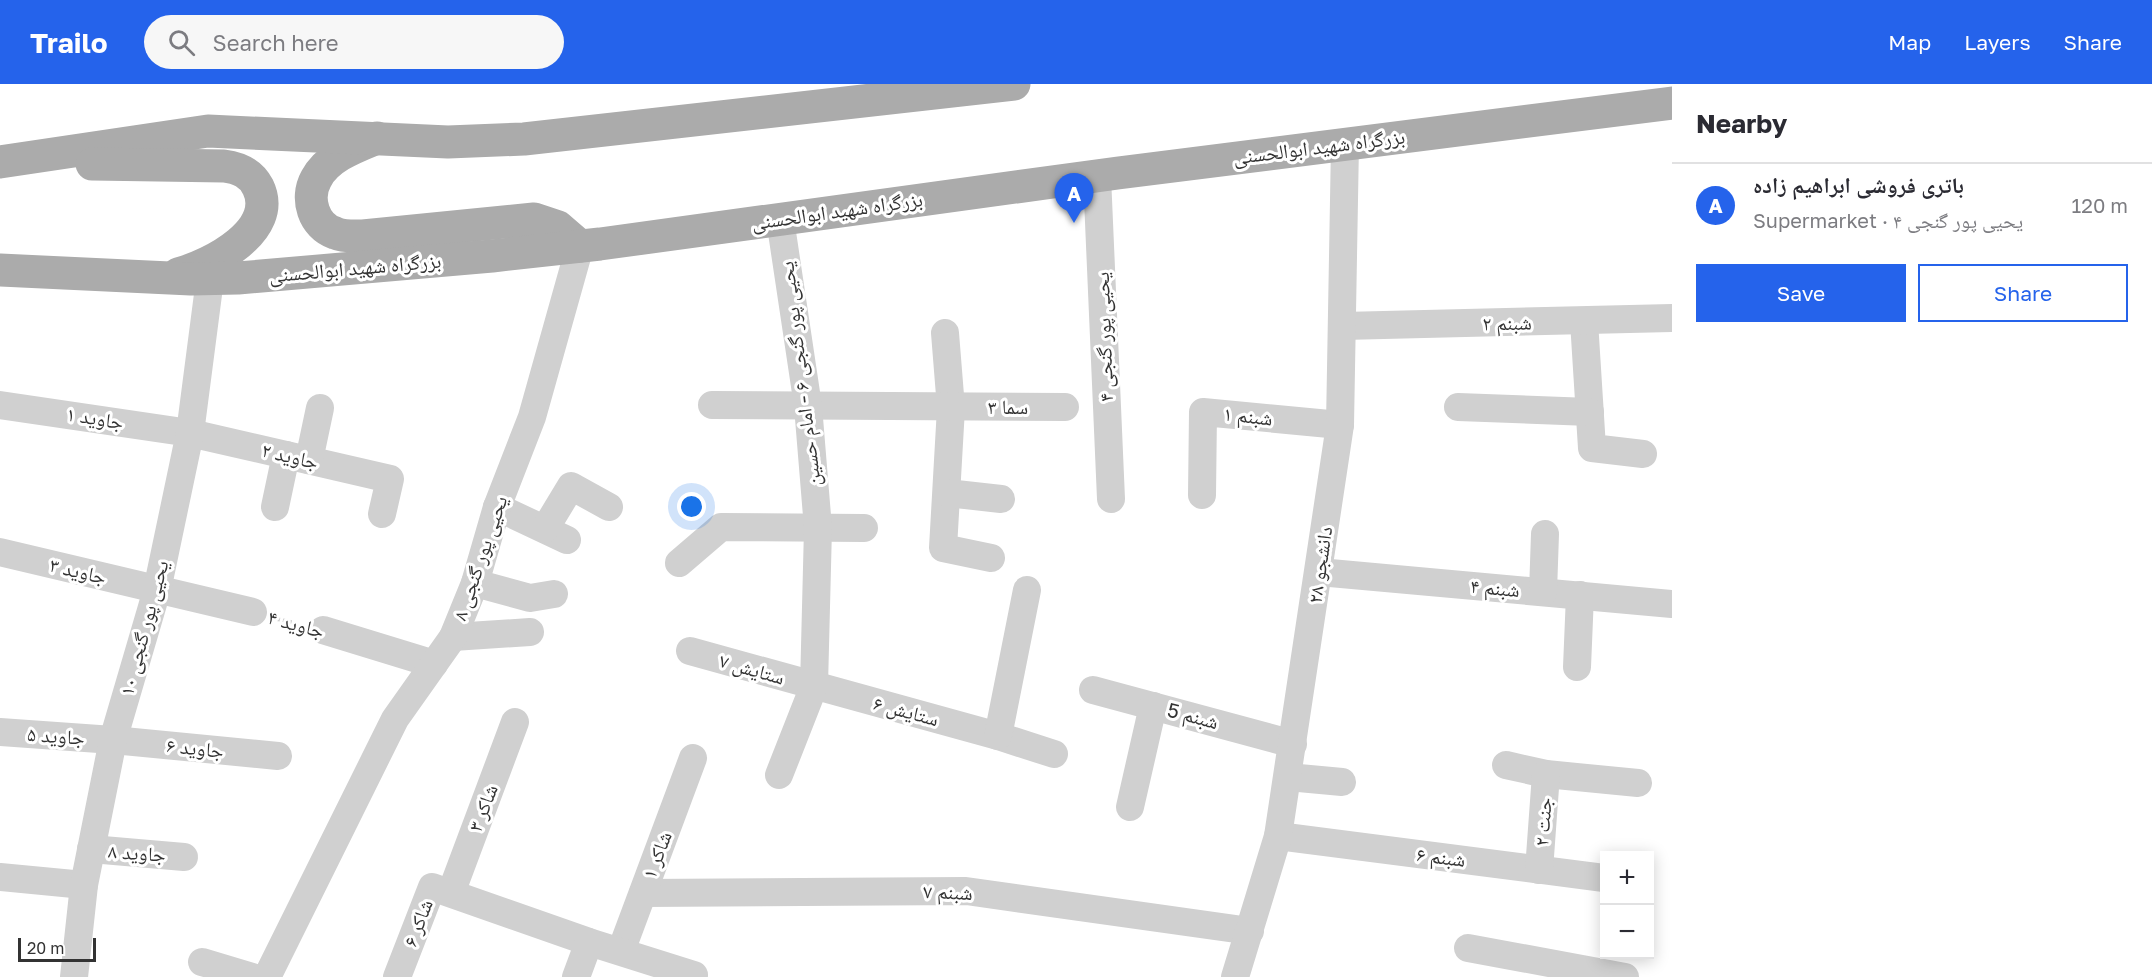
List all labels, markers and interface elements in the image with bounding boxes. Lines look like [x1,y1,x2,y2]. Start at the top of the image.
search box [144,15,564,69]
text: Trailo [30,26,108,59]
icon: search [165,26,198,59]
text: Search here [213,29,339,56]
text: Map [1888,29,1931,55]
text: Layers [1964,29,2031,55]
text: Share [2064,29,2122,55]
text: Nearby [1696,108,1787,139]
street label: بزرگراه شهید ابوالحسنی [1232,124,1406,169]
text: باتری فروشی ابراهیم زاده [1753,171,1964,198]
pin: A [1054,174,1094,223]
street label: بزرگراه شهید ابوالحسنی [750,186,924,235]
text: A [1708,193,1723,217]
text: 120 m [2072,193,2128,217]
text: Supermarket · یحیی پور گنجی ۴ [1753,208,2023,232]
street label: بزرگراه شهید ابوالحسنی [268,248,442,287]
street label: یحیی پور گنجی ۶ - امام حسین [773,260,828,488]
button: Save [1696,264,1906,322]
button: Share [1918,264,2128,322]
street label: یحیی پور گنجی ۴ [1089,271,1118,403]
street label: شبنم ۲ [1482,310,1532,337]
street label: سما ۳ [988,394,1028,418]
street label: شبنم ۱ [1222,400,1274,433]
street label: جاوید ۱ [65,401,126,434]
street label: جاوید ۲ [259,437,321,474]
street label: یحیی پور گنجی ۸ [447,492,513,624]
your location [677,492,706,521]
street label: دانشجو ۲۸ [1302,525,1336,605]
street label: جاوید ۳ [47,552,109,589]
street label: یحیی پور گنجی ۱۰ [113,557,174,698]
street label: شبنم ۴ [1469,573,1521,604]
street label: جاوید ۴ [265,604,327,642]
street label: ستایش ۷ [717,647,788,690]
street label: ستایش ۶ [871,690,942,731]
street label: شبنم 5 [1164,697,1221,736]
street label: جاوید ۵ [27,721,86,749]
street label: جاوید ۶ [165,732,225,762]
street label: شاکر ۳ [462,781,502,835]
street label: جنت ۲ [1528,796,1556,847]
street label: شاکر ۱ [636,828,676,882]
street label: جاوید ۸ [108,838,167,866]
street label: شبنم ۶ [1415,841,1467,874]
map controls [1600,851,1654,959]
button: + [1600,851,1654,905]
street label: شبنم ۷ [923,878,973,907]
street label: شاکر ۶ [397,896,437,950]
button: − [1600,905,1654,959]
scale bar [18,935,96,962]
text: 20 m [27,938,64,958]

